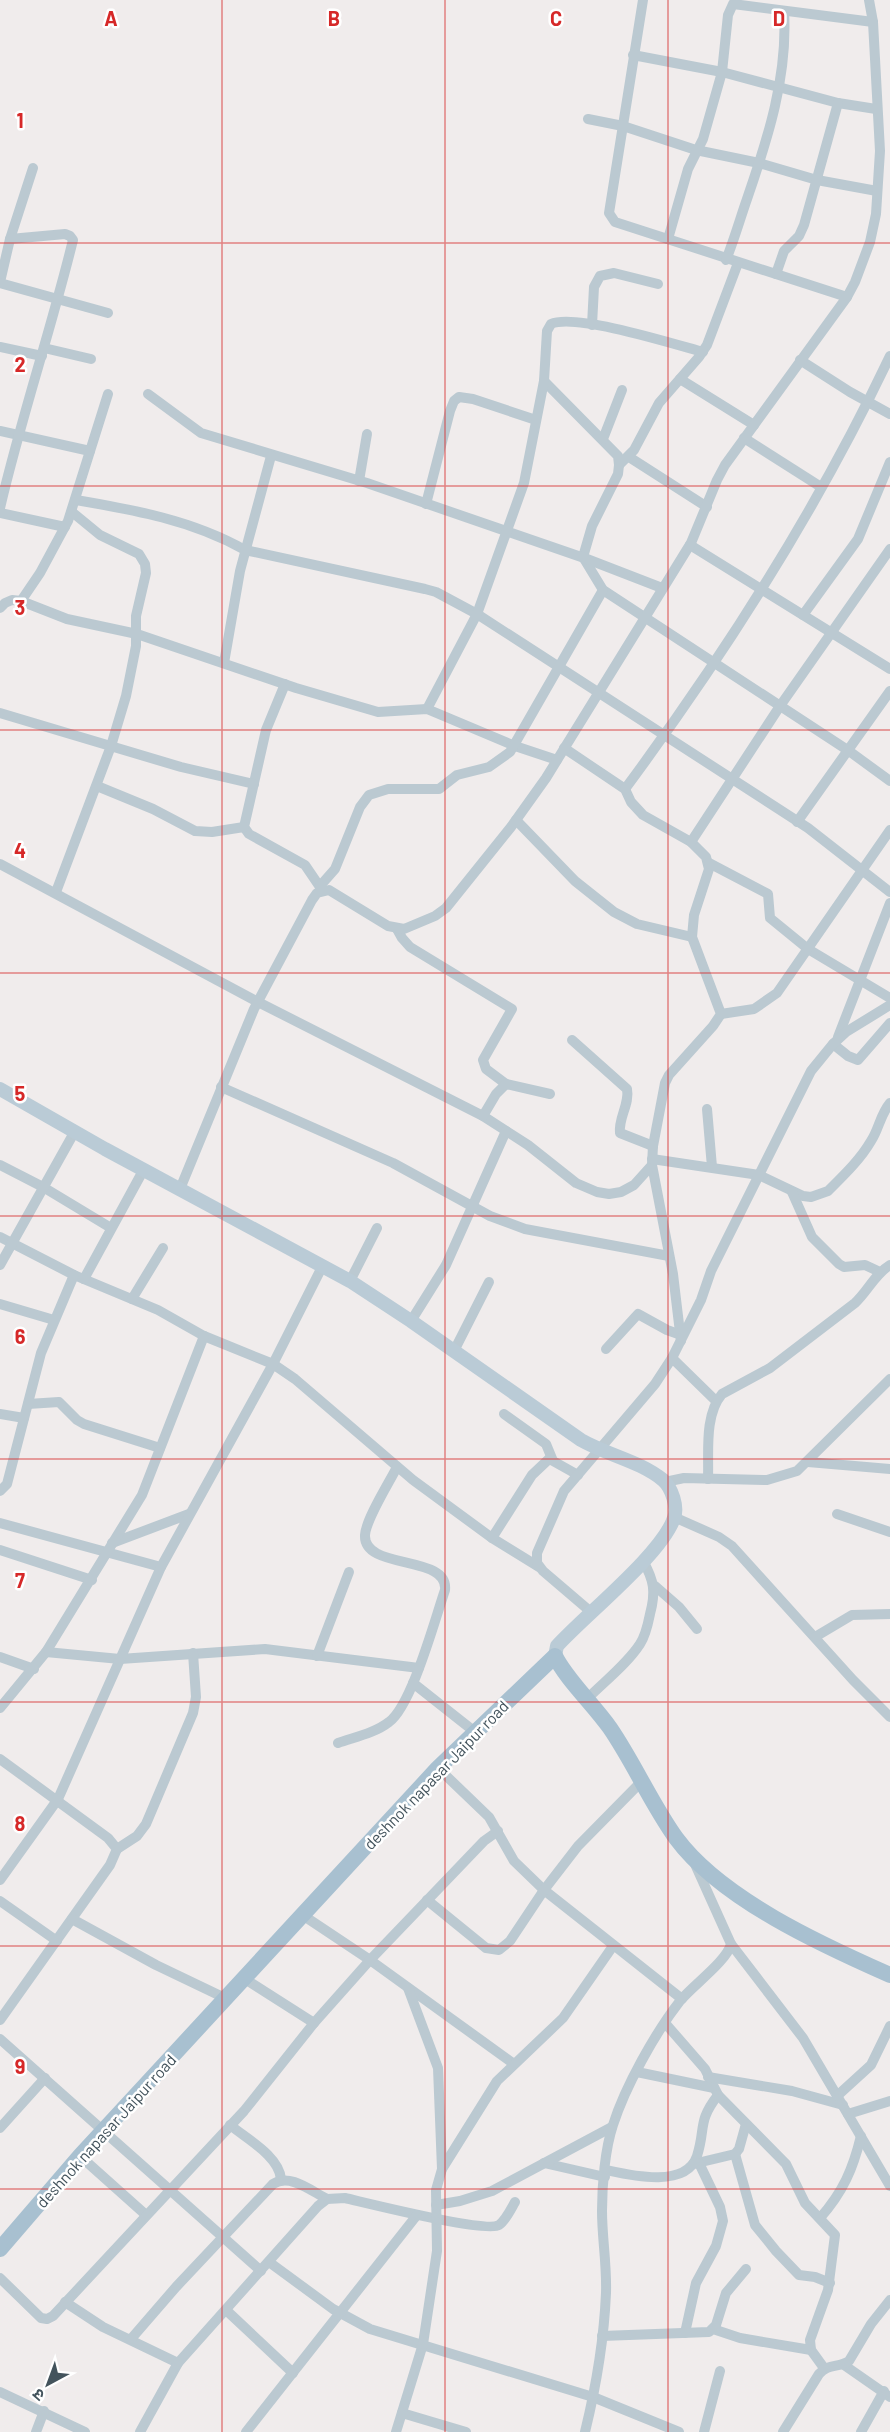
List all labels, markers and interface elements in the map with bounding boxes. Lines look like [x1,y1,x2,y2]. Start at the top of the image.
text: A [104,6,118,30]
text: B [328,6,340,30]
text: C [550,6,562,30]
text: D [773,6,785,30]
text: 1 [16,108,24,132]
text: 2 [14,352,26,376]
text: 3 [15,595,25,619]
text: 4 [14,838,26,862]
text: 5 [15,1081,26,1105]
text: 6 [15,1324,26,1348]
text: 7 [15,1568,25,1592]
street label: deshnok napasar Jaipur road [359,1696,512,1853]
text: 8 [15,1811,26,1835]
street label: deshnok napasar Jaipur road [32,2050,180,2211]
text: 9 [15,2054,25,2078]
north arrow [18,2354,78,2414]
text: उ [28,2385,48,2406]

